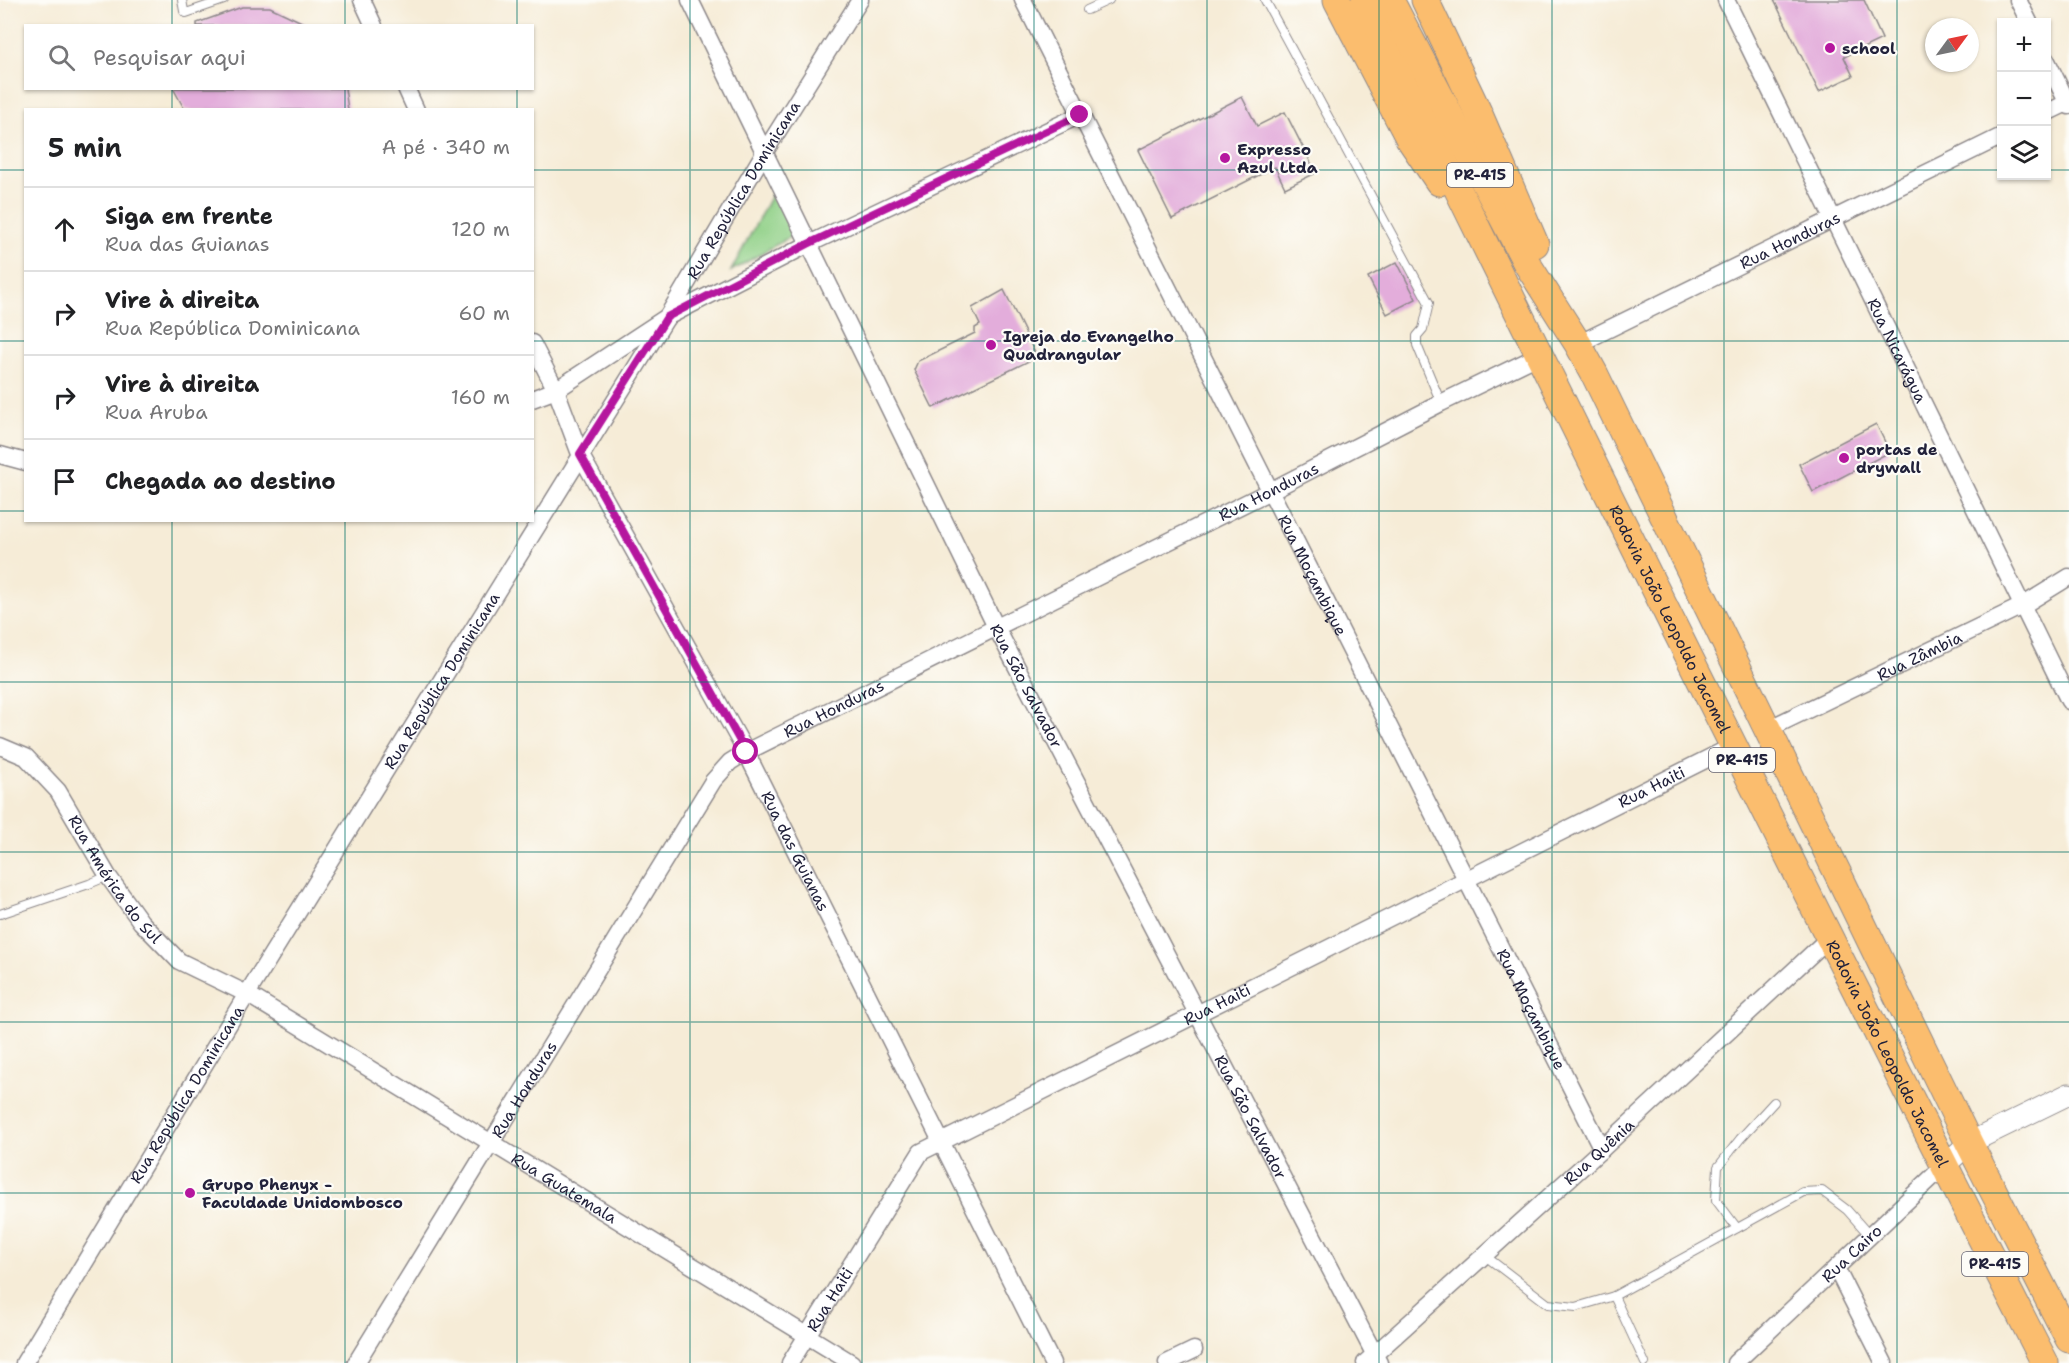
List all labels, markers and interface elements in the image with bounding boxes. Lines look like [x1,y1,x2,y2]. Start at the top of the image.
north arrow [1925,18,1979,72]
map controls [1997,18,2051,180]
button: + [1997,18,2051,72]
search box [24,24,534,90]
place label: school [1842,38,1896,59]
icon: search [45,41,78,74]
marker: school [1823,41,1837,55]
text: Pesquisar aqui [93,43,246,72]
button: − [1997,72,2051,126]
street label: Rua República Dominicana [681,97,805,283]
route end [1066,101,1092,127]
button: layers [1997,126,2051,180]
text: 5 min [48,130,122,165]
text: A pé · 340 m [382,134,510,160]
place label: Expresso Azul Ltda [1237,139,1318,178]
marker: Expresso Azul Ltda [1218,151,1232,165]
road number: PR-415 [1447,163,1513,187]
text: Siga em frente [105,202,273,231]
street label: Rua Honduras [1736,206,1844,274]
icon: ahead [48,213,81,246]
text: 120 m [451,216,510,242]
text: Rua das Guianas [105,231,270,257]
text: Vire à direita [105,286,259,315]
street label: Rua Nicarágua [1863,294,1932,406]
icon: right [48,297,81,330]
text: 60 m [458,300,510,326]
text: Rua República Dominicana [105,315,360,341]
place label: Igreja do Evangelho Quadrangular [1003,326,1174,365]
marker: Igreja do Evangelho Quadrangular [984,338,998,352]
text: Vire à direita [105,370,259,399]
icon: right [48,381,81,414]
text: 160 m [451,384,510,410]
text: Rua Aruba [105,399,208,425]
place label: portas de drywall [1856,439,1938,478]
marker: portas de drywall [1837,451,1851,465]
street label: Rua Honduras [1215,457,1322,526]
icon: arrive [48,465,81,498]
text: Chegada ao destino [105,467,336,496]
street label: Rodovia João Leopoldo Jacomel [1605,501,1736,736]
street label: Rua Moçambique [1274,511,1352,639]
street label: Rua República Dominicana [379,588,504,773]
street label: Rua São Salvador [986,620,1068,752]
street label: Rua Zâmbia [1873,626,1965,685]
street label: Rua Honduras [780,674,887,742]
route start [732,738,758,764]
road number: PR-415 [1709,748,1775,772]
street label: Rua Haiti [1614,761,1688,812]
street label: Rua das Guianas [757,787,835,915]
street label: Rua América do Sul [64,811,167,948]
street label: Rodovia João Leopoldo Jacomel [1822,936,1954,1171]
street label: Rua Moçambique [1492,945,1571,1073]
street label: Rua Haiti [1180,979,1254,1030]
street label: Rua República Dominicana [125,1001,248,1187]
street label: Rua Honduras [486,1037,561,1142]
street label: Rua São Salvador [1210,1051,1292,1183]
street label: Rua Quênia [1559,1114,1638,1189]
street label: Rua Guatemala [508,1147,621,1228]
place label: Grupo Phenyx - Faculdade Unidombosco [202,1174,403,1213]
marker: Grupo Phenyx - Faculdade Unidombosco [183,1186,197,1200]
street label: Rua Cairo [1817,1220,1886,1287]
road number: PR-415 [1962,1252,2028,1276]
street label: Rua Haiti [802,1263,858,1335]

